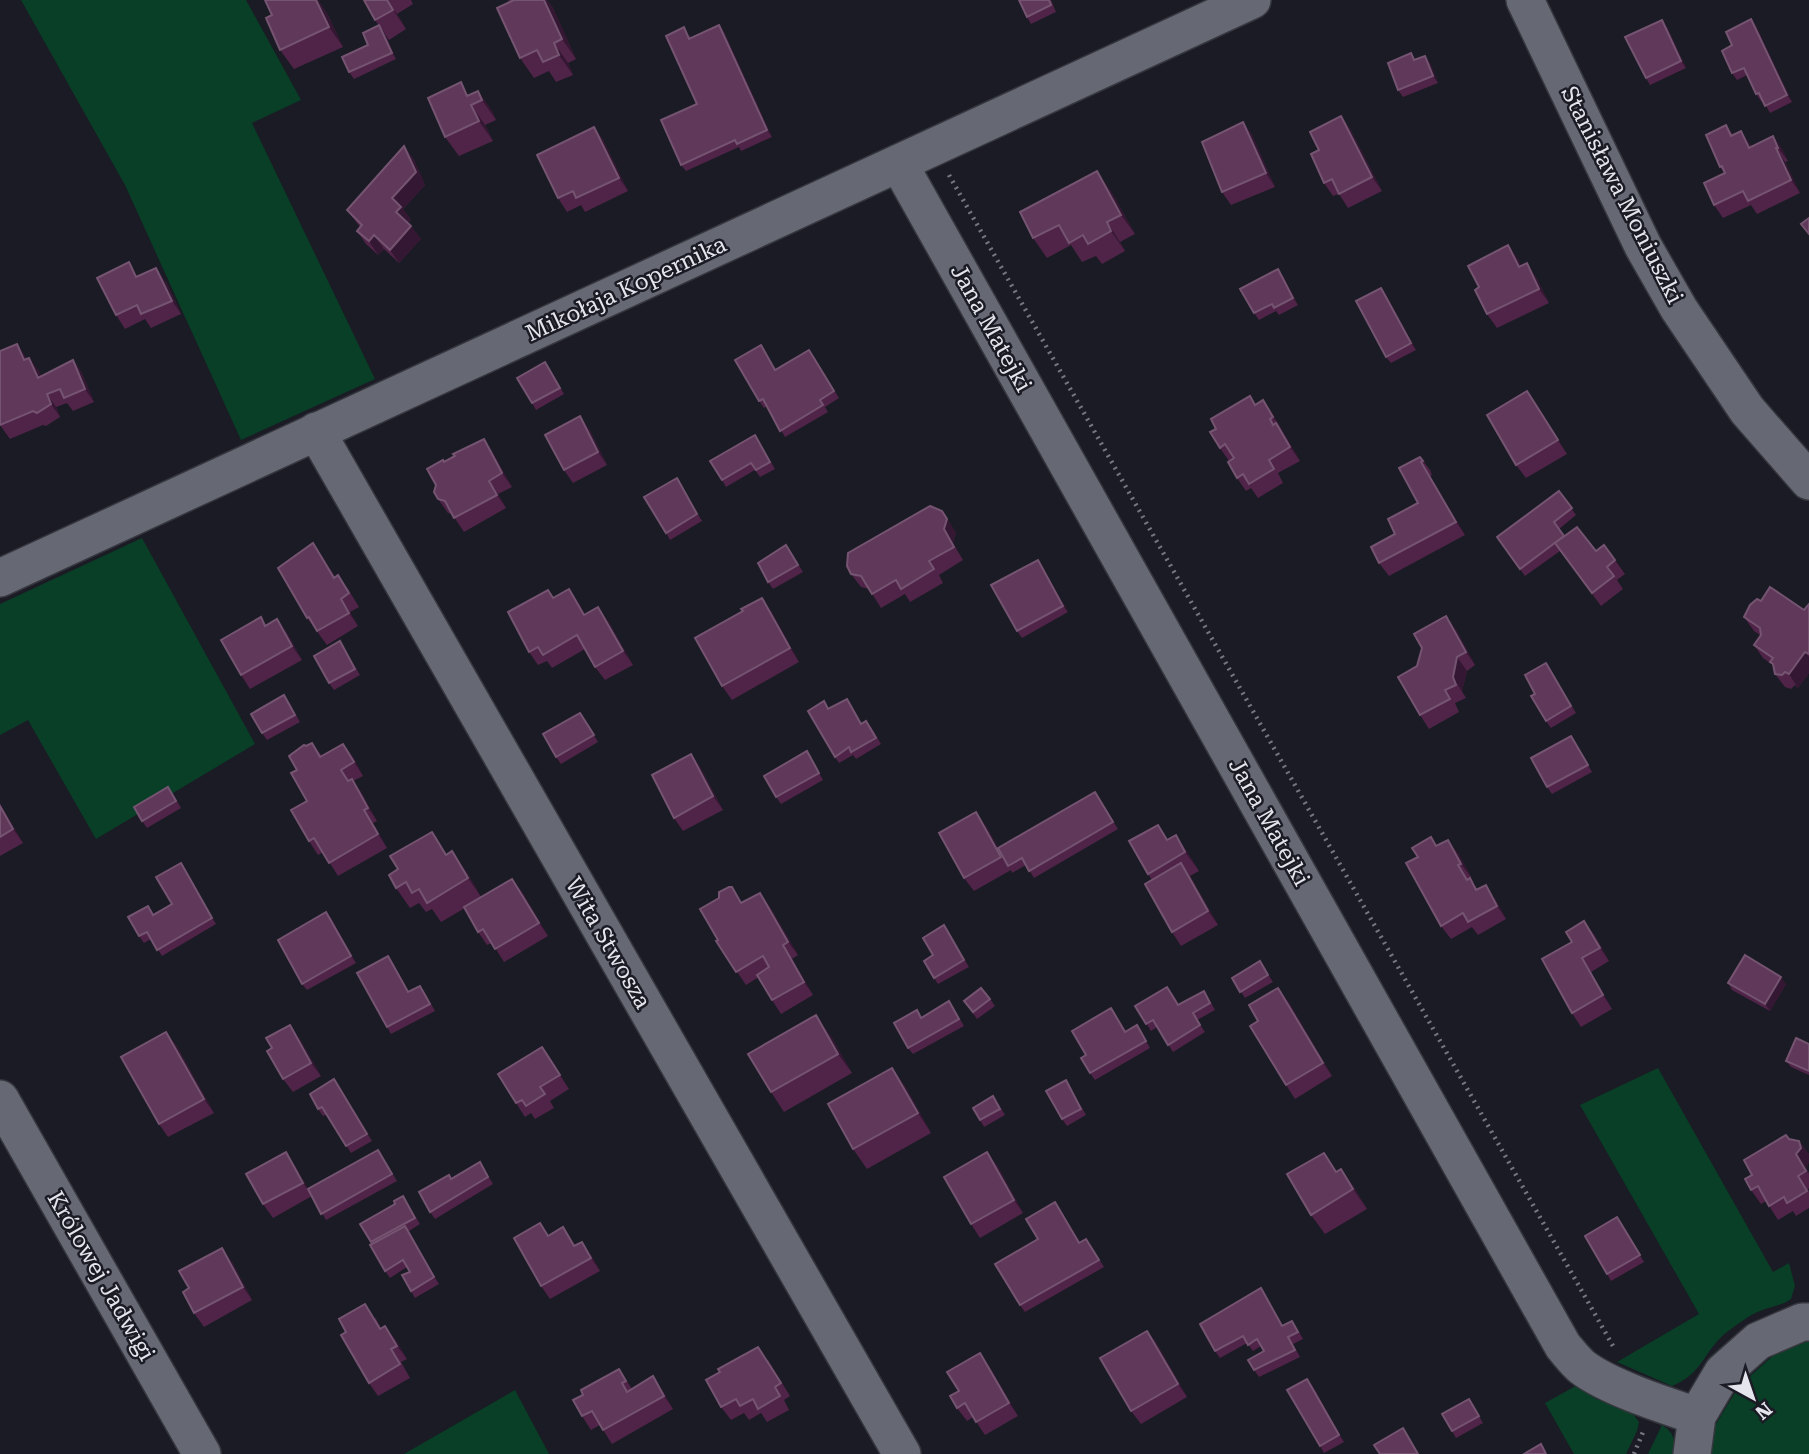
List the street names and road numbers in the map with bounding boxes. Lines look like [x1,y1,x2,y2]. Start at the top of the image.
street label: Stanisława Moniuszki [1555,82,1689,308]
street label: Mikołaja Kopernika [522,230,731,347]
street label: Jana Matejki [945,259,1037,397]
street label: Jana Matejki [1223,753,1315,891]
street label: Wita Stwosza [560,873,657,1014]
street label: Królowej Jadwigi [42,1187,160,1365]

